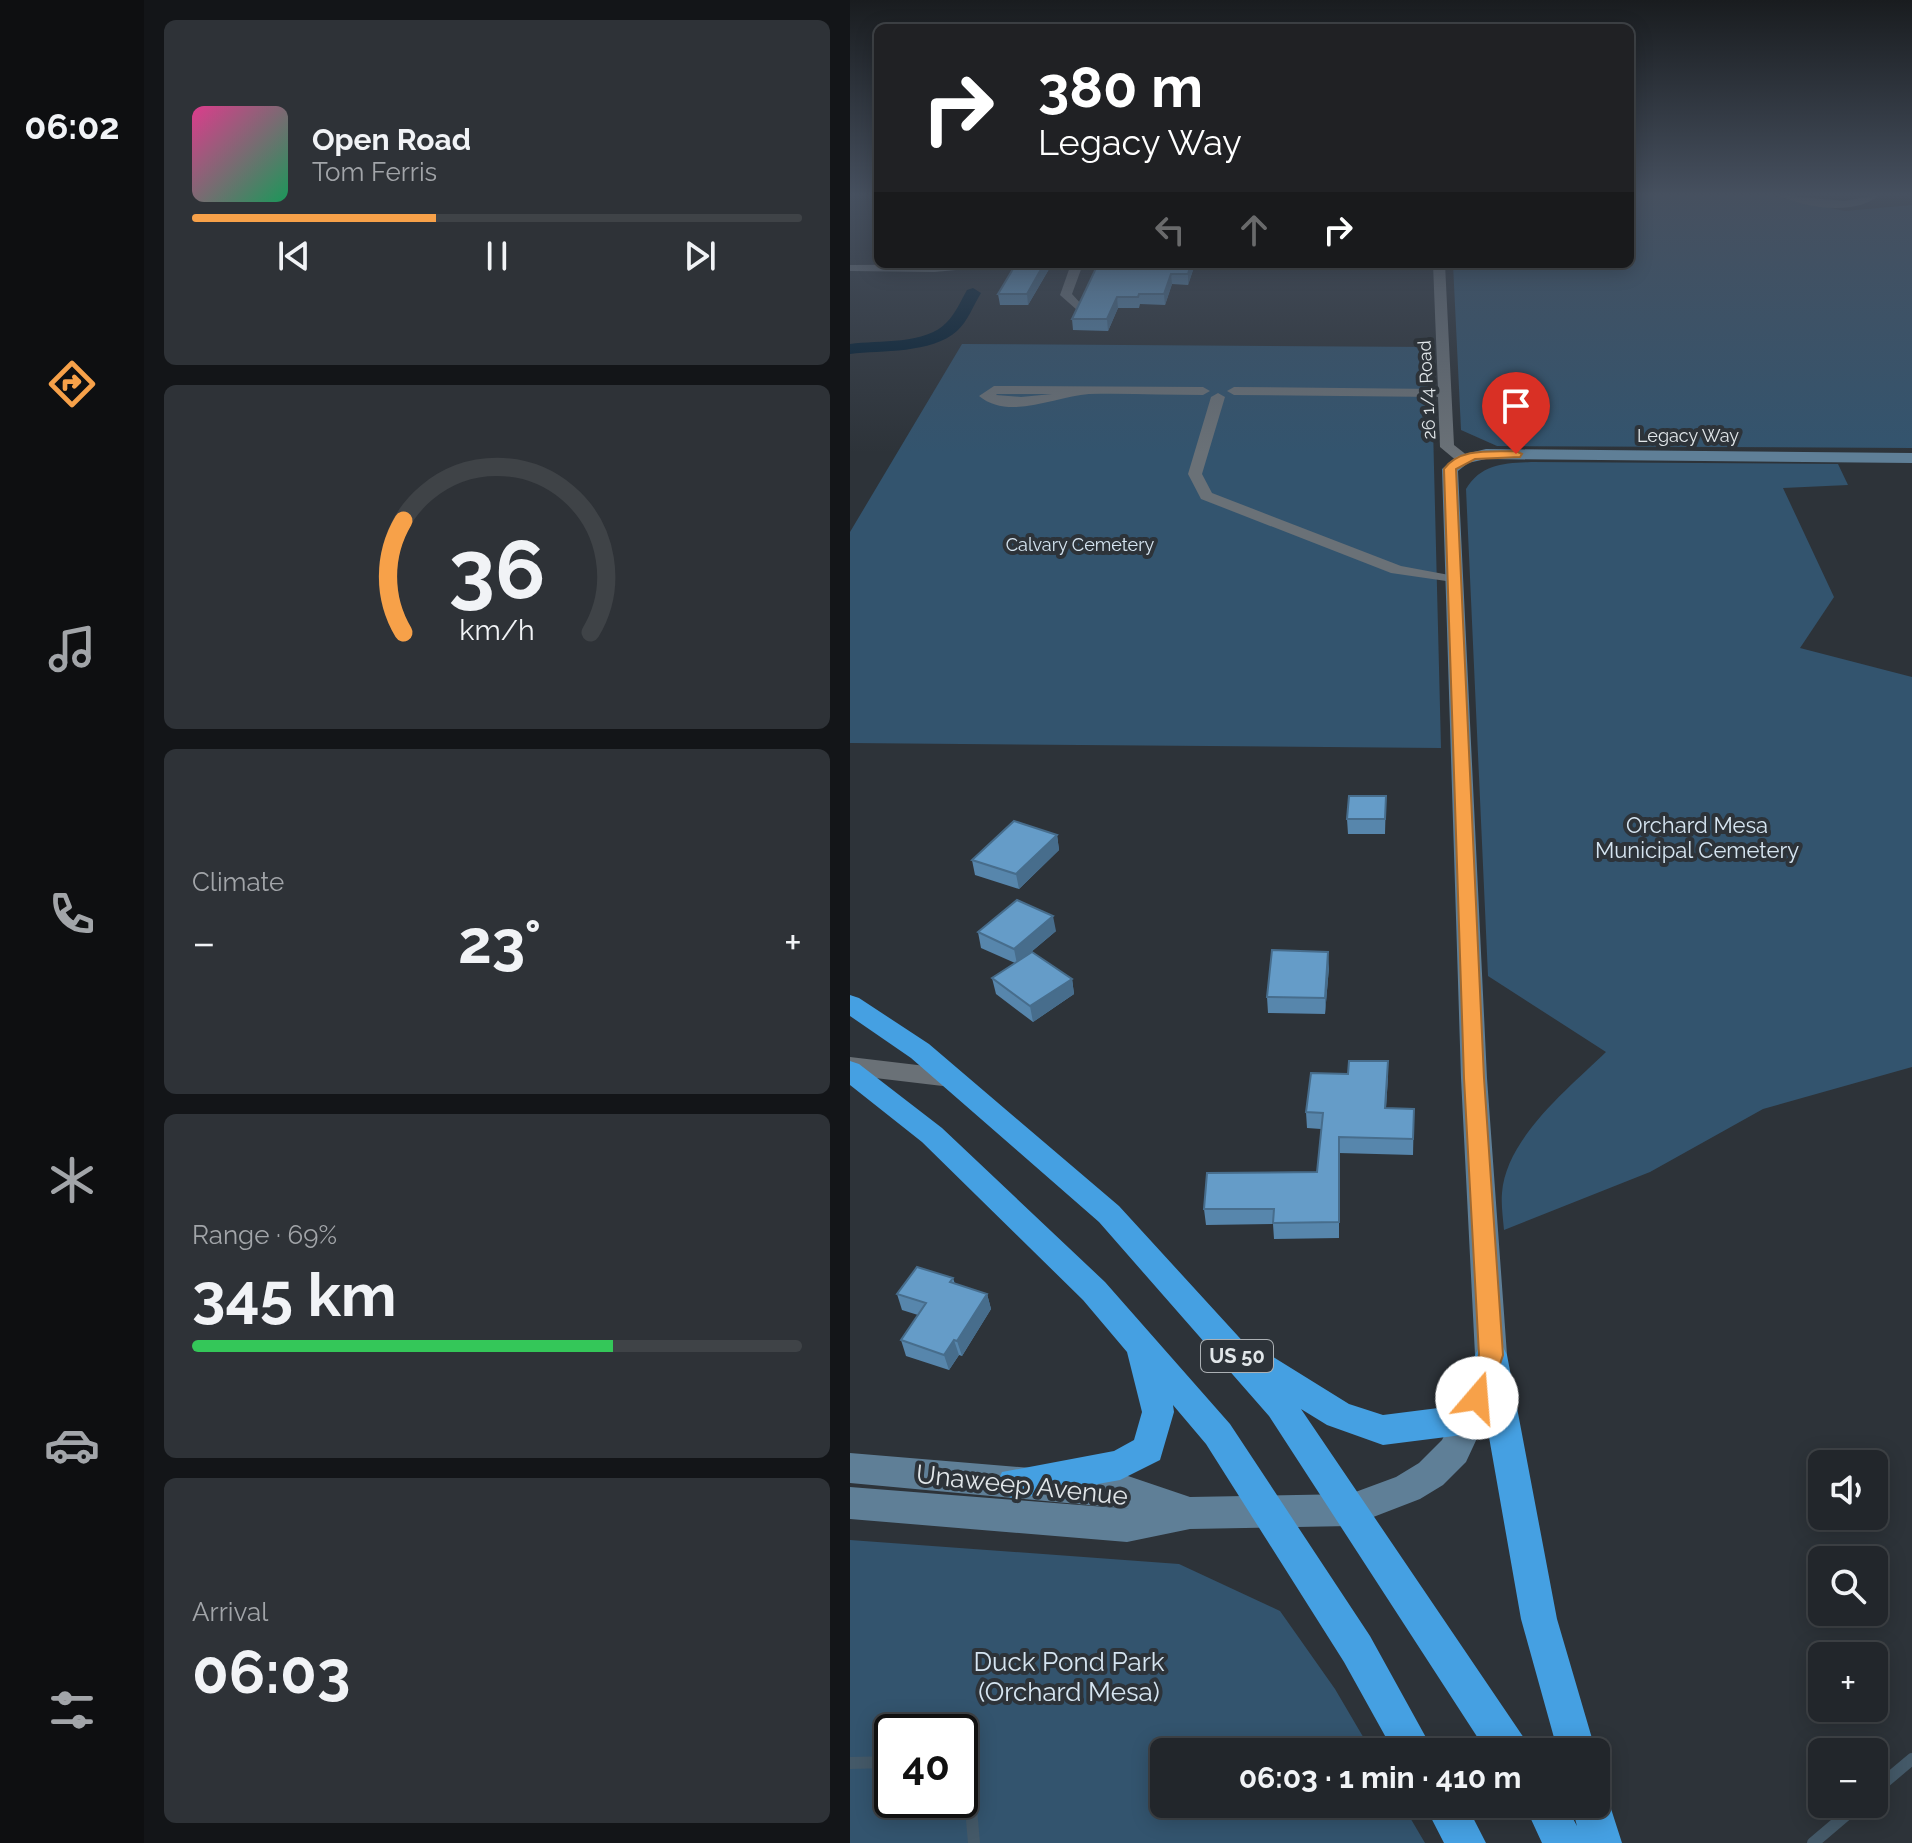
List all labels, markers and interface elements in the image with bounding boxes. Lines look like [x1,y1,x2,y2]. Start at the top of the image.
text: 380 m [1038,54,1203,120]
icon: right [906,56,1010,160]
text: 06:02 [24,105,120,147]
text: Legacy Way [1038,121,1242,163]
text: Open Road [312,122,471,157]
text: Tom Ferris [312,157,437,187]
icon: left [1148,208,1192,252]
icon: ahead [1232,208,1276,252]
icon: right [1316,208,1360,252]
icon: previous [272,234,316,278]
icon: pause [475,234,519,278]
icon: next [678,234,722,278]
street label: 26 1/4 Road [1413,340,1440,440]
icon: directions [44,356,100,412]
pin [1482,372,1550,454]
icon: arrive [1494,384,1538,428]
street label: Legacy Way [1637,425,1739,446]
text: 36 [449,520,545,617]
park label: Calvary Cemetery [1006,534,1155,555]
text: km/h [459,613,535,647]
icon: music [44,621,100,677]
park label: Orchard Mesa Municipal Cemetery [1595,812,1799,863]
text: Climate [192,867,284,897]
icon: phone [44,886,100,942]
text: 23° [458,907,541,977]
text: − [192,917,216,968]
text: + [784,917,802,968]
icon: climate [44,1152,100,1208]
text: Range · 69% [192,1220,337,1250]
text: 345 km [192,1260,397,1330]
road number: US 50 [1201,1340,1273,1372]
position arrow [1435,1356,1519,1440]
icon: car [44,1417,100,1473]
map controls [1808,1450,1888,1818]
button: sound [1808,1450,1888,1530]
street label: Unaweep Avenue [915,1459,1129,1511]
button: search [1808,1546,1888,1626]
text: Arrival [192,1597,268,1627]
text: 06:03 [192,1637,350,1707]
button: + [1808,1642,1888,1722]
park label: Duck Pond Park (Orchard Mesa) [973,1647,1165,1707]
icon: filters [44,1682,100,1738]
speed limit sign: 40 [874,1714,978,1818]
button: − [1808,1738,1888,1818]
text: 06:03 · 1 min · 410 m [1239,1760,1521,1795]

